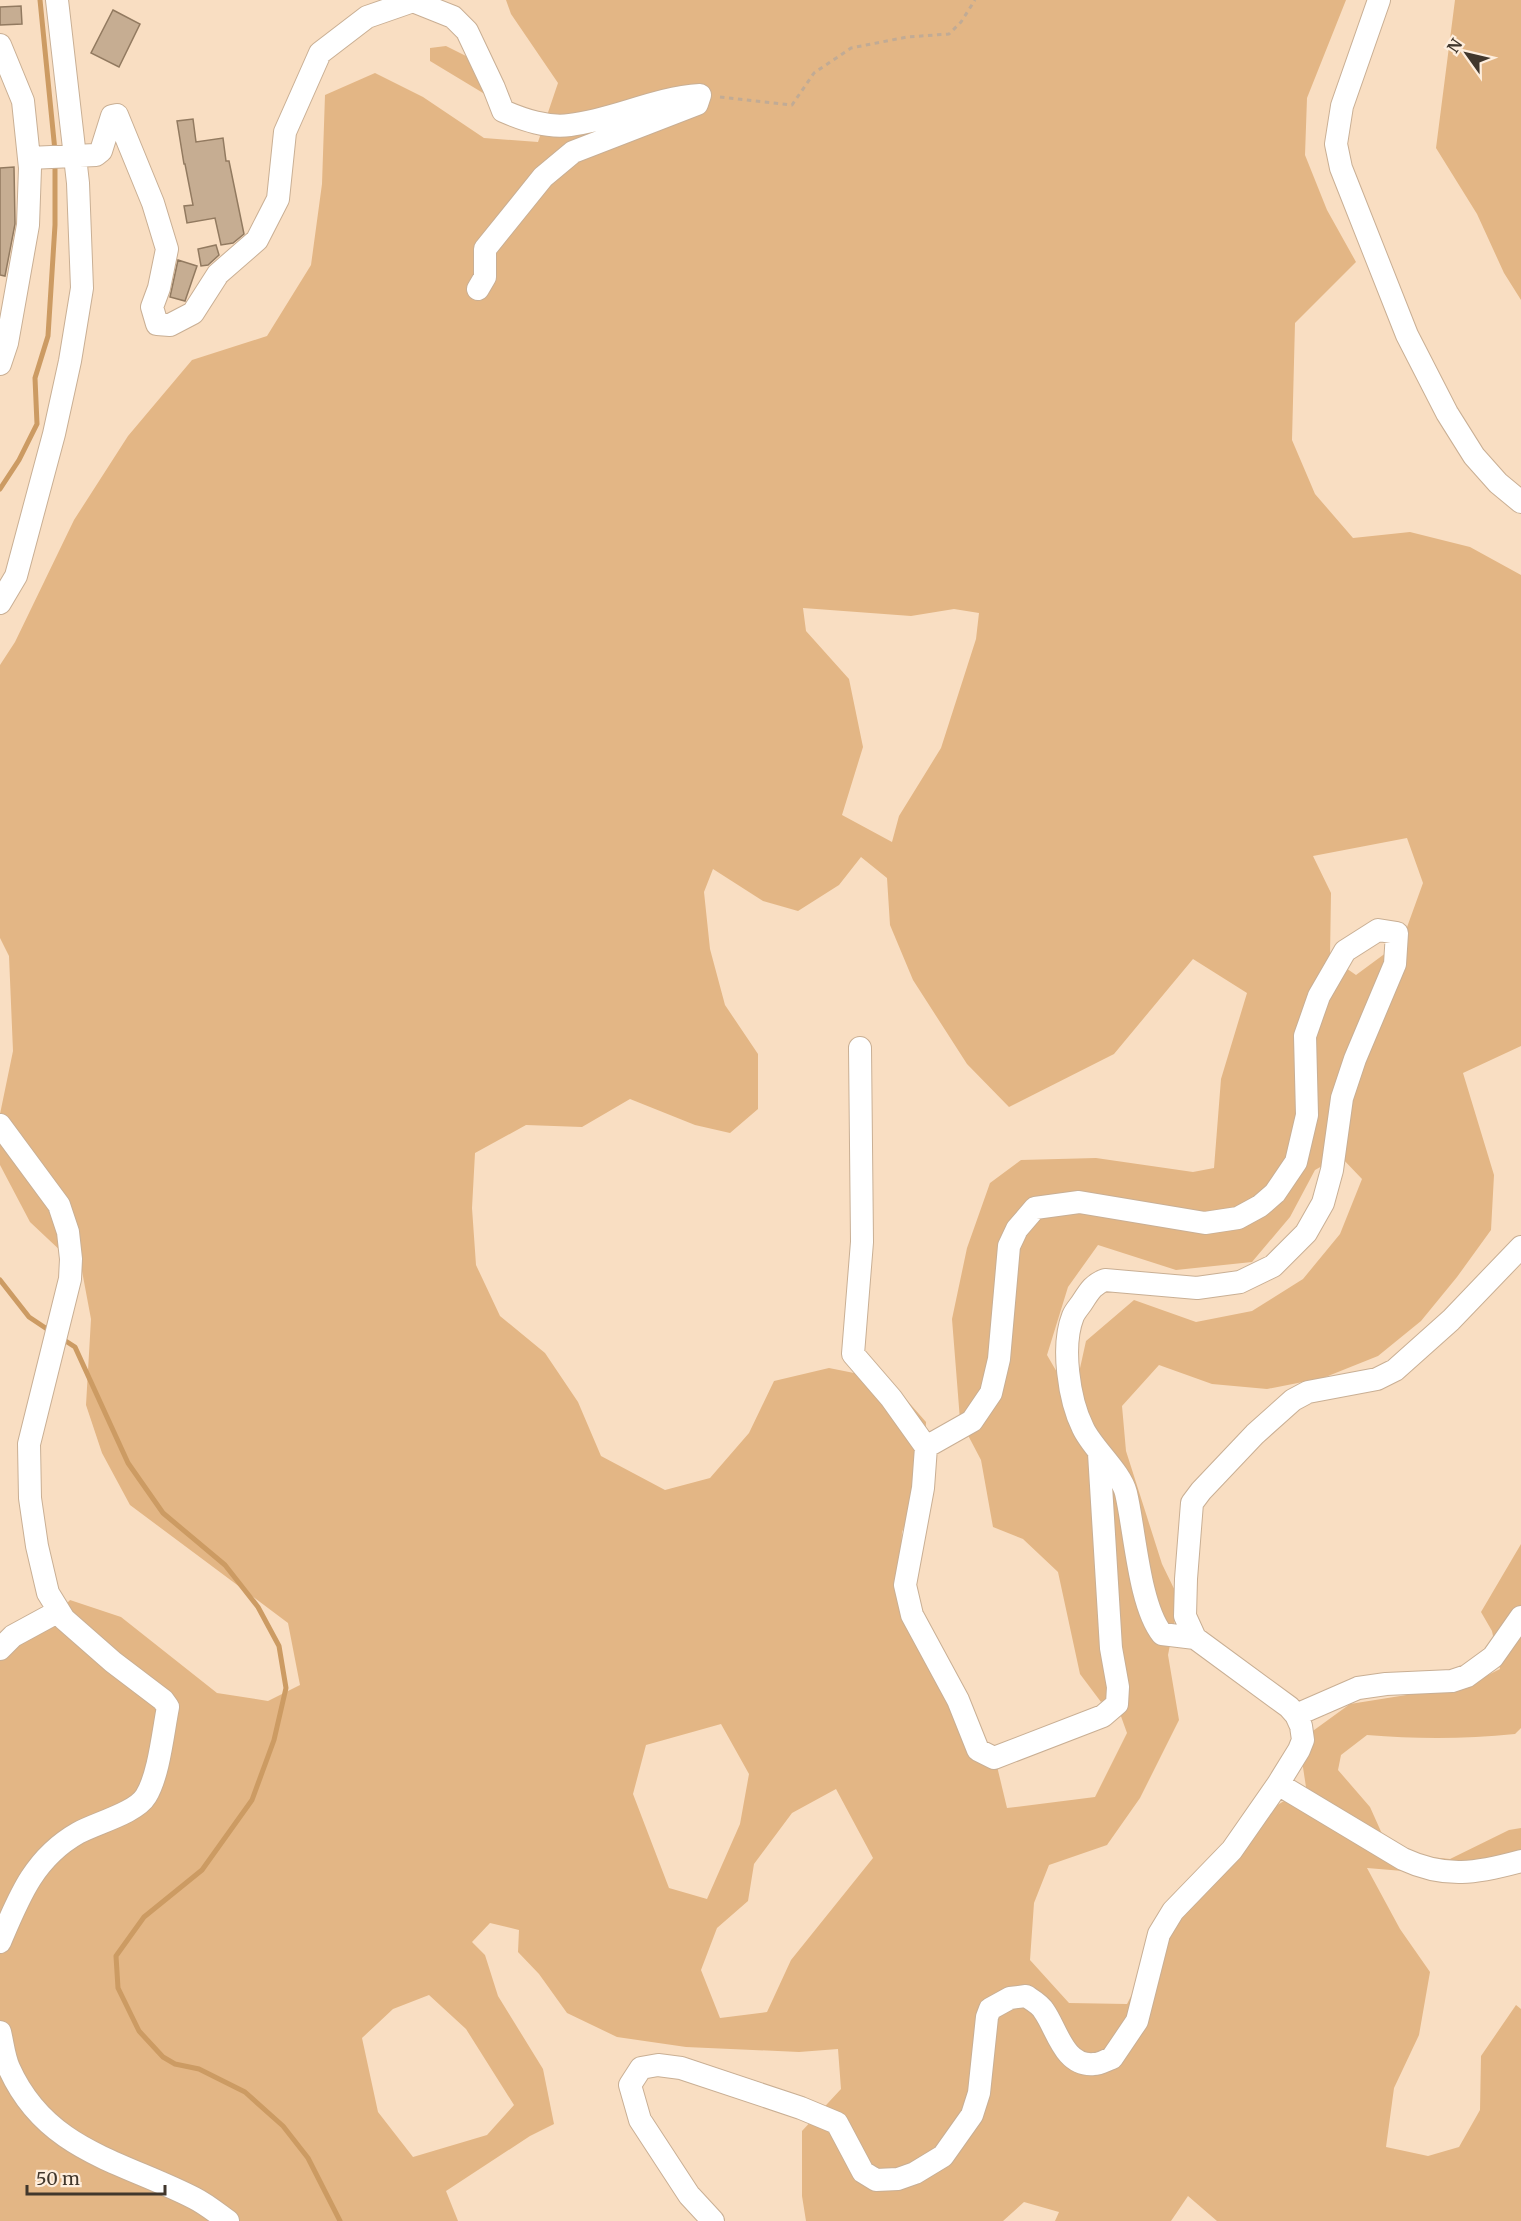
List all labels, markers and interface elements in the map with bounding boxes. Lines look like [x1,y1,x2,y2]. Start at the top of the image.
north arrow [1437,24,1497,84]
text: N [1443,34,1467,56]
scale bar [27,2158,165,2196]
text: 50 m [36,2167,80,2190]

